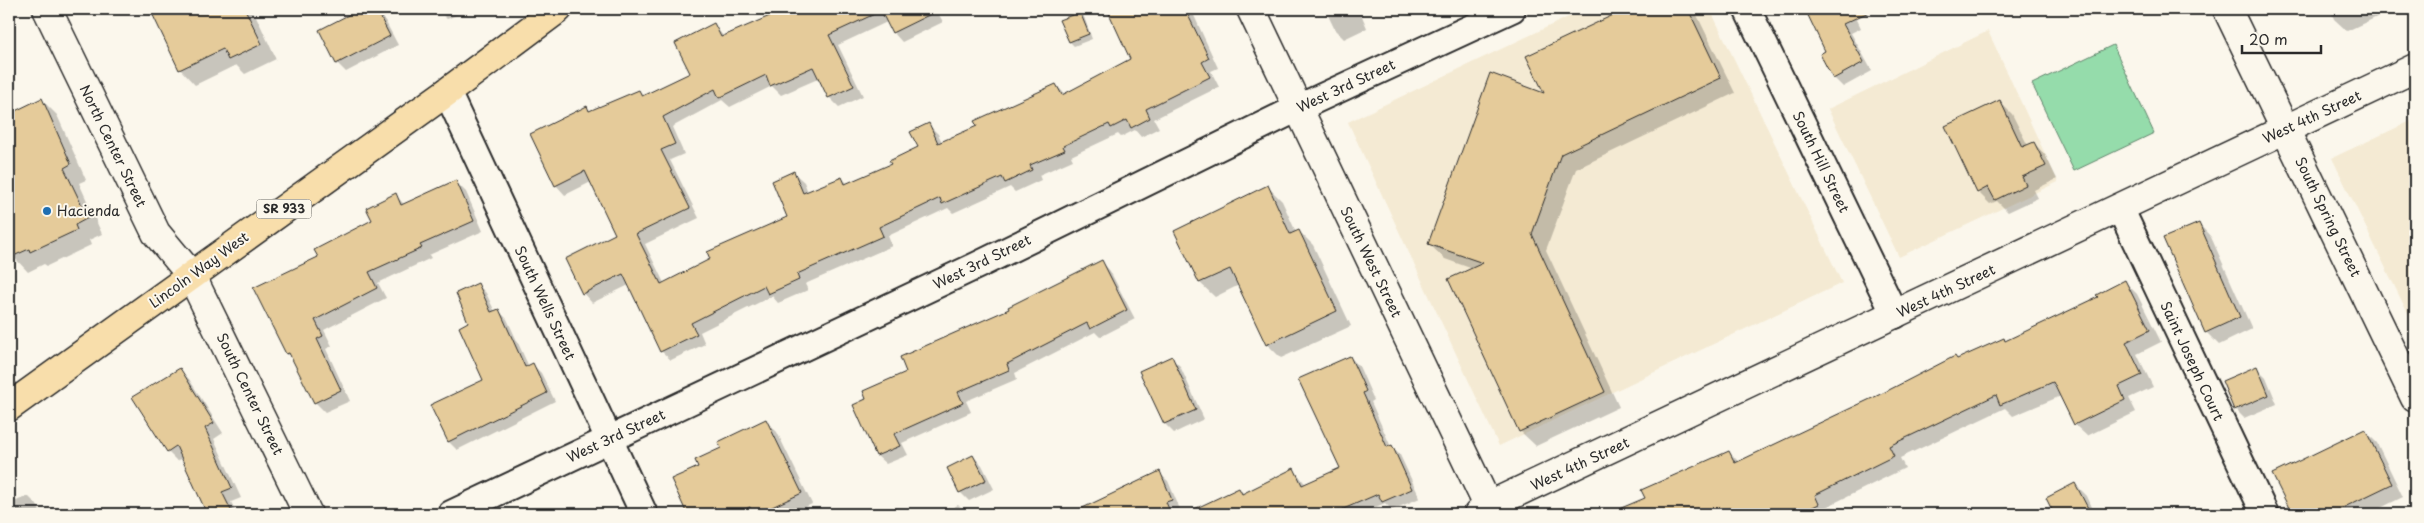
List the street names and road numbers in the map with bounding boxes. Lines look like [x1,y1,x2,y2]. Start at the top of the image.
street label: West 3rd Street [1293,53,1399,118]
street label: North Center Street [75,81,152,211]
street label: West 4th Street [2259,84,2365,149]
street label: South Hill Street [1788,107,1855,216]
street label: South Spring Street [2290,153,2367,281]
road number: SR 933 [256,200,312,218]
street label: South West Street [1335,203,1408,321]
street label: Lincoln Way West [145,226,253,313]
street label: West 3rd Street [929,229,1035,294]
street label: South Wells Street [510,242,581,364]
street label: West 4th Street [1893,258,1999,323]
street label: Saint Joseph Court [2156,298,2229,424]
street label: South Center Street [212,329,289,458]
street label: West 3rd Street [563,403,669,468]
street label: West 4th Street [1527,431,1633,496]

